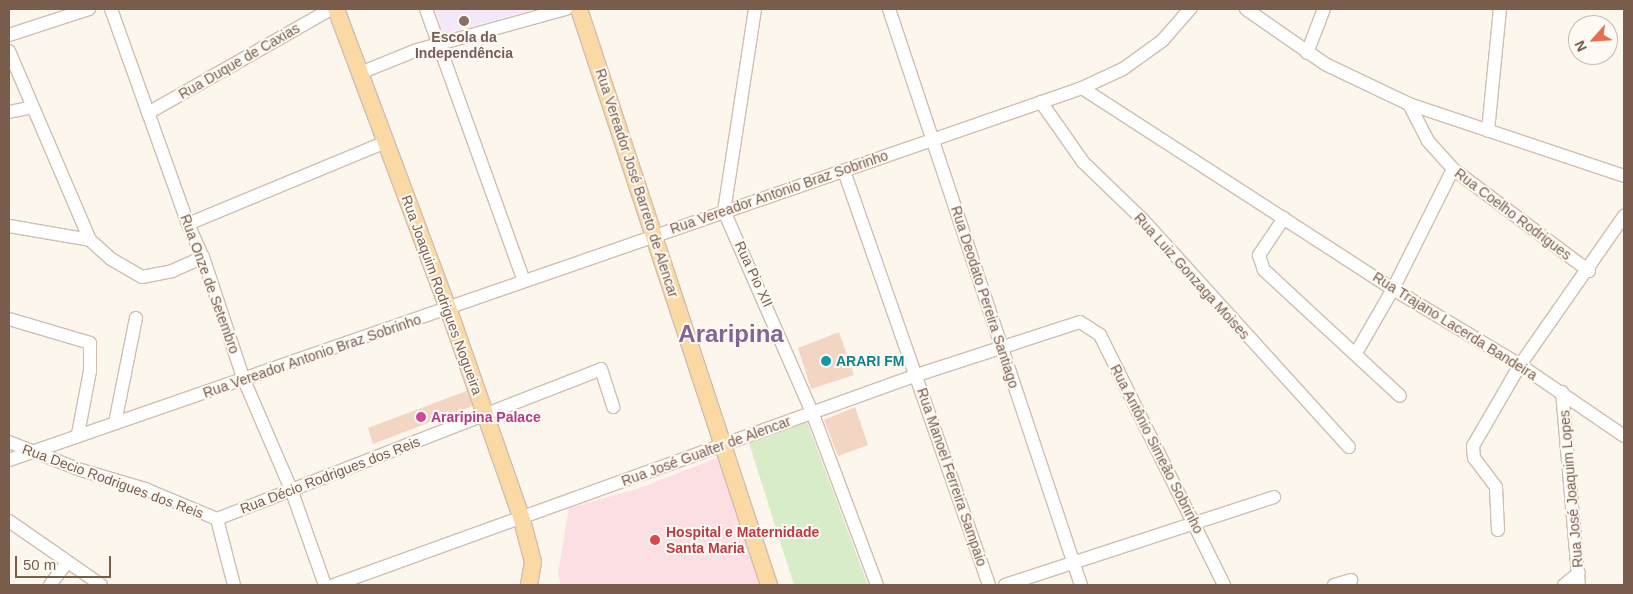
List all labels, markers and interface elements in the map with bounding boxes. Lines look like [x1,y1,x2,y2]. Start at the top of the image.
marker: Escola da Independência [458,15,470,27]
north arrow [1568,15,1618,65]
street label: Rua Duque de Caxias [175,19,303,103]
place label: Escola da Independência [415,29,513,62]
text: N [1571,38,1590,54]
street label: Rua Vereador José Barreto de Alencar [592,66,682,300]
street label: Rua Vereador Antonio Braz Sobrinho [667,147,891,237]
street label: Rua Coelho Rodrigues [1451,165,1575,263]
street label: Rua Joaquim Rodrigues Nogueira [398,193,486,397]
street label: Rua Deodato Pereira Santiago [948,204,1022,390]
street label: Rua Luiz Gonzaga Moises [1131,209,1253,343]
street label: Rua Onze de Setembro [177,212,243,356]
street label: Rua Pio XII [731,238,777,310]
street label: Rua Trajano Lacerda Bandeira [1370,268,1540,384]
street label: Rua Vereador Antonio Braz Sobrinho [200,311,424,401]
district label: Araripina [678,320,784,348]
place label: ARARI FM [836,353,904,369]
marker: ARARI FM [820,355,832,367]
street label: Rua Antônio Simeão Sobrinho [1107,361,1207,537]
street label: Rua Manoel Ferreira Sampaio [914,386,990,568]
place label: Araripina Palace [431,409,541,425]
street label: Rua José Joaquim Lopes [1556,410,1586,568]
marker: Araripina Palace [415,411,427,423]
street label: Rua José Gualter de Alencar [619,412,793,490]
street label: Rua Décio Rodrigues dos Reis [238,433,422,517]
street label: Rua Decio Rodrigues dos Reis [20,440,206,522]
place label: Hospital e Maternidade Santa Maria [666,524,819,556]
marker: Hospital e Maternidade Santa Maria [648,533,662,547]
scale bar [18,546,114,578]
text: 50 m [23,556,56,573]

